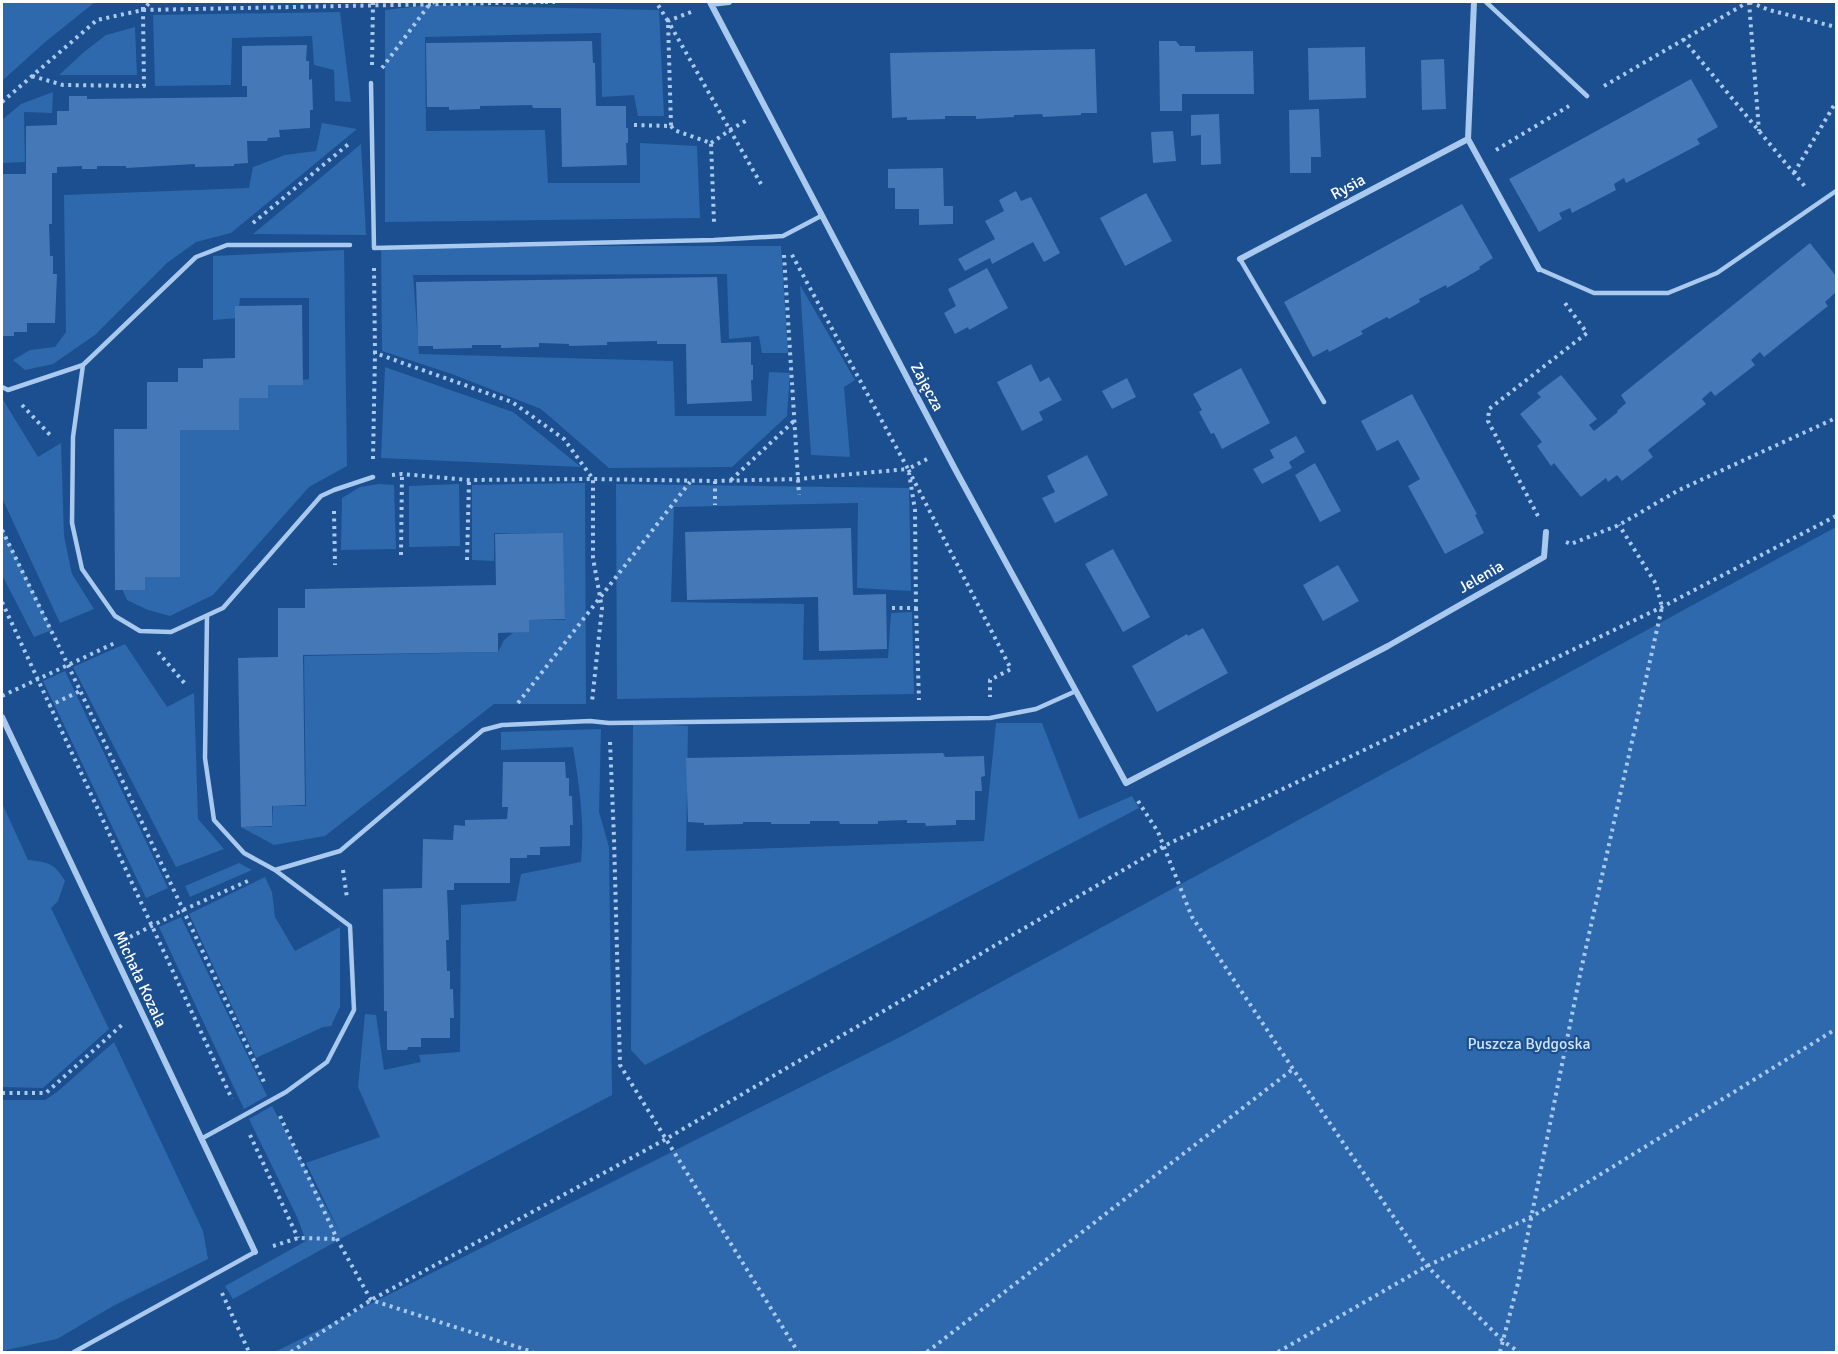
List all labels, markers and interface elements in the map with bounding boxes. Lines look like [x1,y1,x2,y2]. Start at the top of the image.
street label: Rysia [1327,170,1369,204]
street label: Zajęcza [906,359,948,415]
street label: Jelenia [1455,556,1507,598]
street label: Michała Kozala [109,928,171,1030]
park label: Puszcza Bydgoska [1467,1034,1591,1054]

